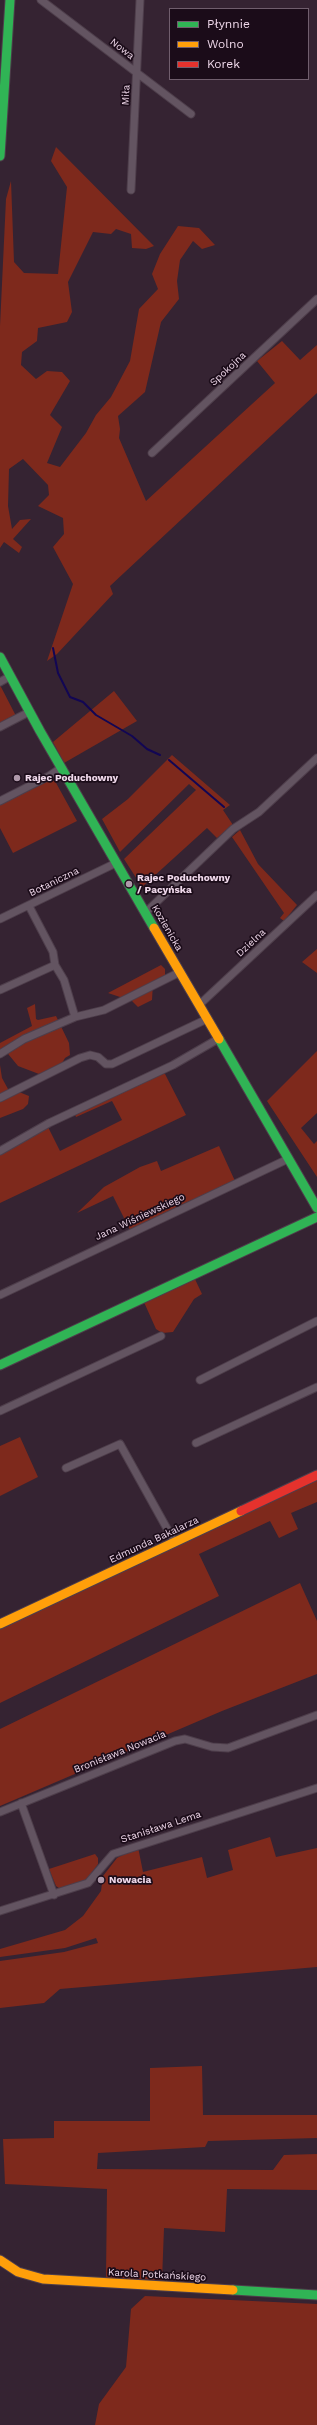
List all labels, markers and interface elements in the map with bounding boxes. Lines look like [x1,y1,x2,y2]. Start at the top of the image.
legend [169,8,309,80]
text: Płynnie [207,17,250,31]
street label: Nowa [108,36,136,62]
text: Wolno [207,37,244,51]
text: Korek [207,57,240,71]
street label: Miła [119,84,133,106]
street label: Spokojna [208,349,248,389]
place label: Rajec Poduchowny [25,772,118,784]
marker: Rajec Poduchowny [12,773,22,783]
street label: Botaniczna [27,865,81,899]
place label: Rajec Poduchowny / Pacyńska [137,872,230,896]
marker: Rajec Poduchowny / Pacyńska [124,879,134,889]
street label: Kozienicka [149,903,185,953]
street label: Dzielna [234,926,268,960]
street label: Jana Wiśniewskiego [93,1191,187,1243]
street label: Edmunda Bakalarza [108,1514,200,1566]
street label: Bronisława Nowacia [72,1728,168,1776]
street label: Stanisława Lema [119,1808,203,1846]
place label: Nowacia [109,1874,151,1886]
marker: Nowacia [96,1875,106,1885]
street label: Karola Potkańskiego [108,2266,206,2284]

